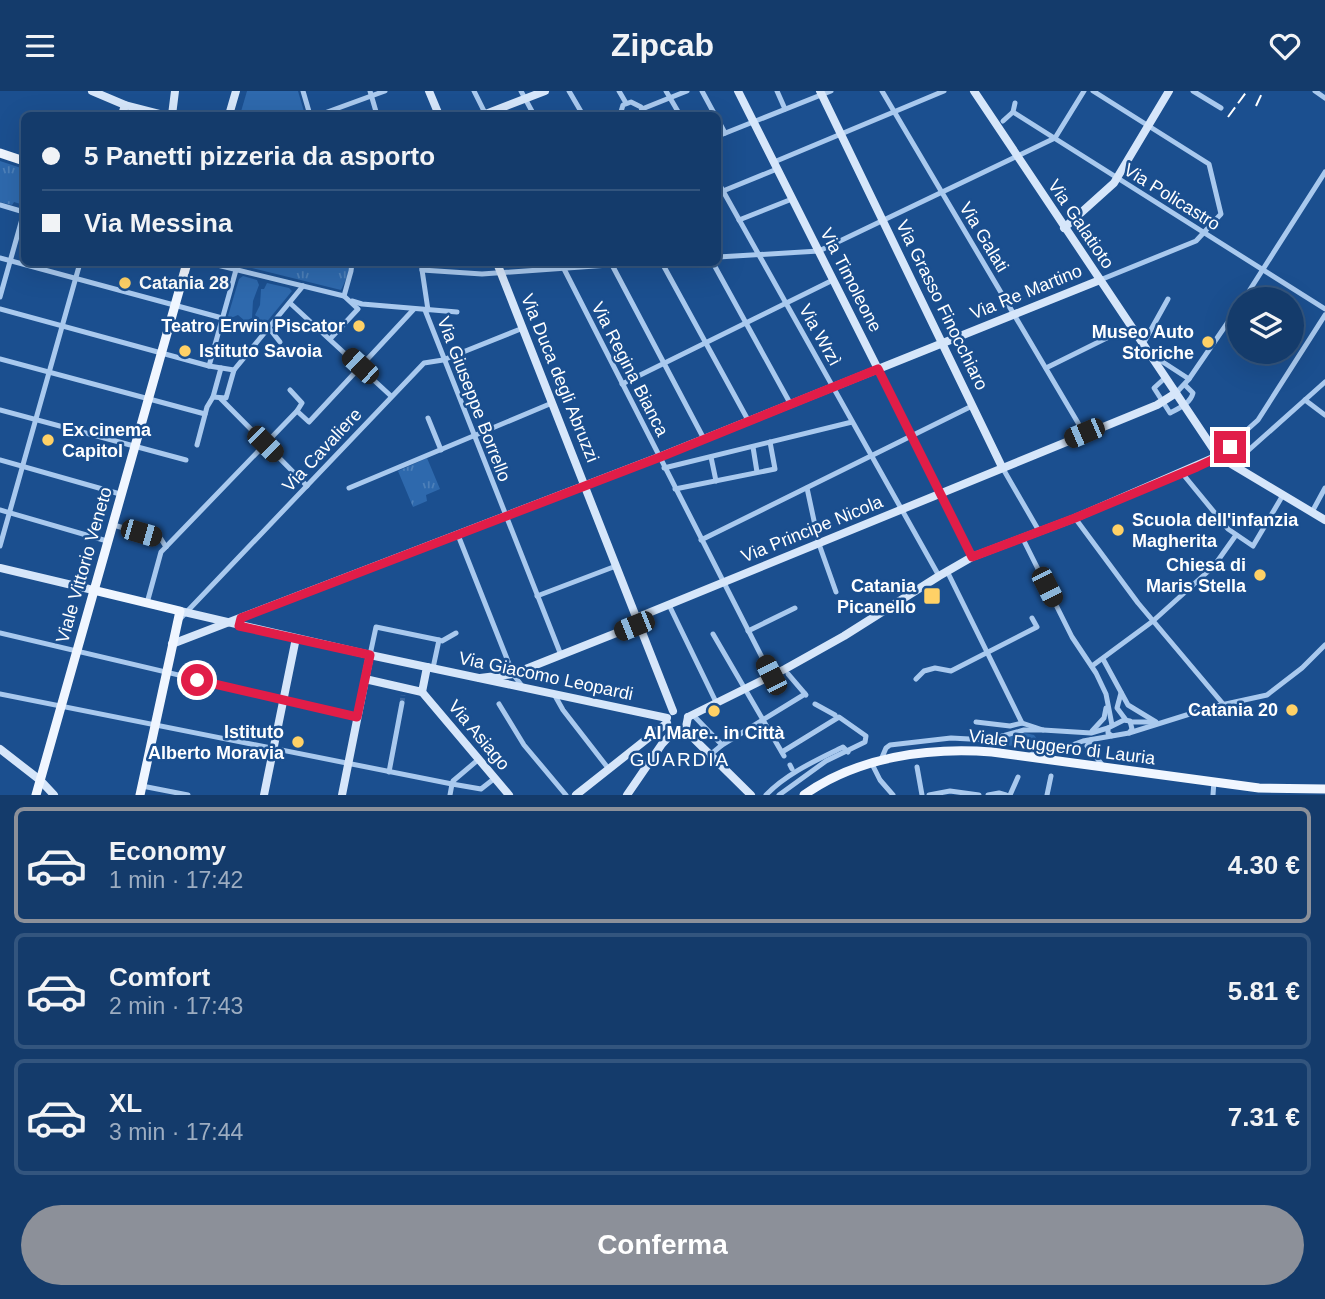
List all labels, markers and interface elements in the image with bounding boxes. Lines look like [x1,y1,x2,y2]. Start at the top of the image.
icon: menu [21,27,59,65]
text: Zipcab [611,27,714,63]
icon: heart [1266,27,1304,65]
text: 5 Panetti pizzeria da asporto [84,141,435,171]
street label: Via Policastro [1120,159,1224,235]
street label: Via Galatioto [1044,176,1118,272]
street label: Via Galati [955,199,1013,275]
text: Via Messina [84,208,232,238]
street label: Via Grasso Finocchiaro [892,217,992,393]
street label: Via Timoleone [816,225,886,335]
street label: Via Re Martino [967,260,1085,324]
place label: Catania 28 [139,273,229,293]
marker: Catania 28 [117,275,133,291]
map controls [1227,287,1304,364]
button: layers [1227,287,1304,364]
street label: Via Duca degli Abruzzi [517,291,603,465]
street label: Via Regina Bianca [588,299,673,440]
street label: Via Wrzì [795,301,845,369]
street label: Via Giuseppe Borrello [433,314,515,484]
place label: Teatro Erwin Piscator [161,316,345,336]
marker: Teatro Erwin Piscator [351,318,367,334]
place label: Museo Auto Storiche [1092,322,1194,363]
marker: Museo Auto Storiche [1200,334,1216,350]
place label: Istituto Savoia [199,341,323,361]
marker: Istituto Savoia [177,343,193,359]
car [338,344,383,388]
street label: Via Cavaliere [278,404,366,496]
car [1061,415,1108,451]
place label: Ex cinema Capitol [62,420,152,461]
car [243,422,288,466]
route end [1214,431,1246,463]
marker: Ex cinema Capitol [40,432,56,448]
street label: Viale Vittorio Veneto [52,485,116,645]
street label: Via Principe Nicola [738,491,887,567]
place label: Scuola dell'infanzia Magherita [1132,510,1299,551]
car [118,517,165,549]
marker: Scuola dell'infanzia Magherita [1110,522,1126,538]
place label: Chiesa di Maris Stella [1146,555,1247,596]
car [1029,564,1066,610]
marker: Chiesa di Maris Stella [1252,567,1268,583]
place label: Catania Picanello [837,576,917,617]
marker: Catania Picanello [922,586,942,606]
car [611,608,658,644]
street label: Via Giacomo Leopardi [457,648,635,704]
car [753,652,790,698]
route start [181,664,213,696]
street label: Via Asiago [444,696,514,774]
place label: Catania 20 [1188,700,1278,720]
marker: Catania 20 [1284,702,1300,718]
marker: Al Mare.. in Città [706,703,722,719]
place label: Istituto Alberto Moravia [148,722,285,763]
place label: Al Mare.. in Città [643,723,785,743]
street label: Viale Ruggero di Lauria [968,726,1157,768]
marker: Istituto Alberto Moravia [290,734,306,750]
district label: GUARDIA [630,749,730,770]
icon: car [25,834,88,897]
text: Economy [109,836,226,866]
text: 4.30 € [1228,850,1300,880]
text: 1 min · 17:42 [109,867,243,893]
icon: car [25,960,88,1023]
text: Comfort [109,962,210,992]
text: 5.81 € [1228,976,1300,1006]
text: 2 min · 17:43 [109,993,243,1019]
icon: car [25,1086,88,1149]
text: XL [109,1088,142,1118]
text: 7.31 € [1228,1102,1300,1132]
text: 3 min · 17:44 [109,1119,243,1145]
button: Conferma [21,1205,1304,1285]

